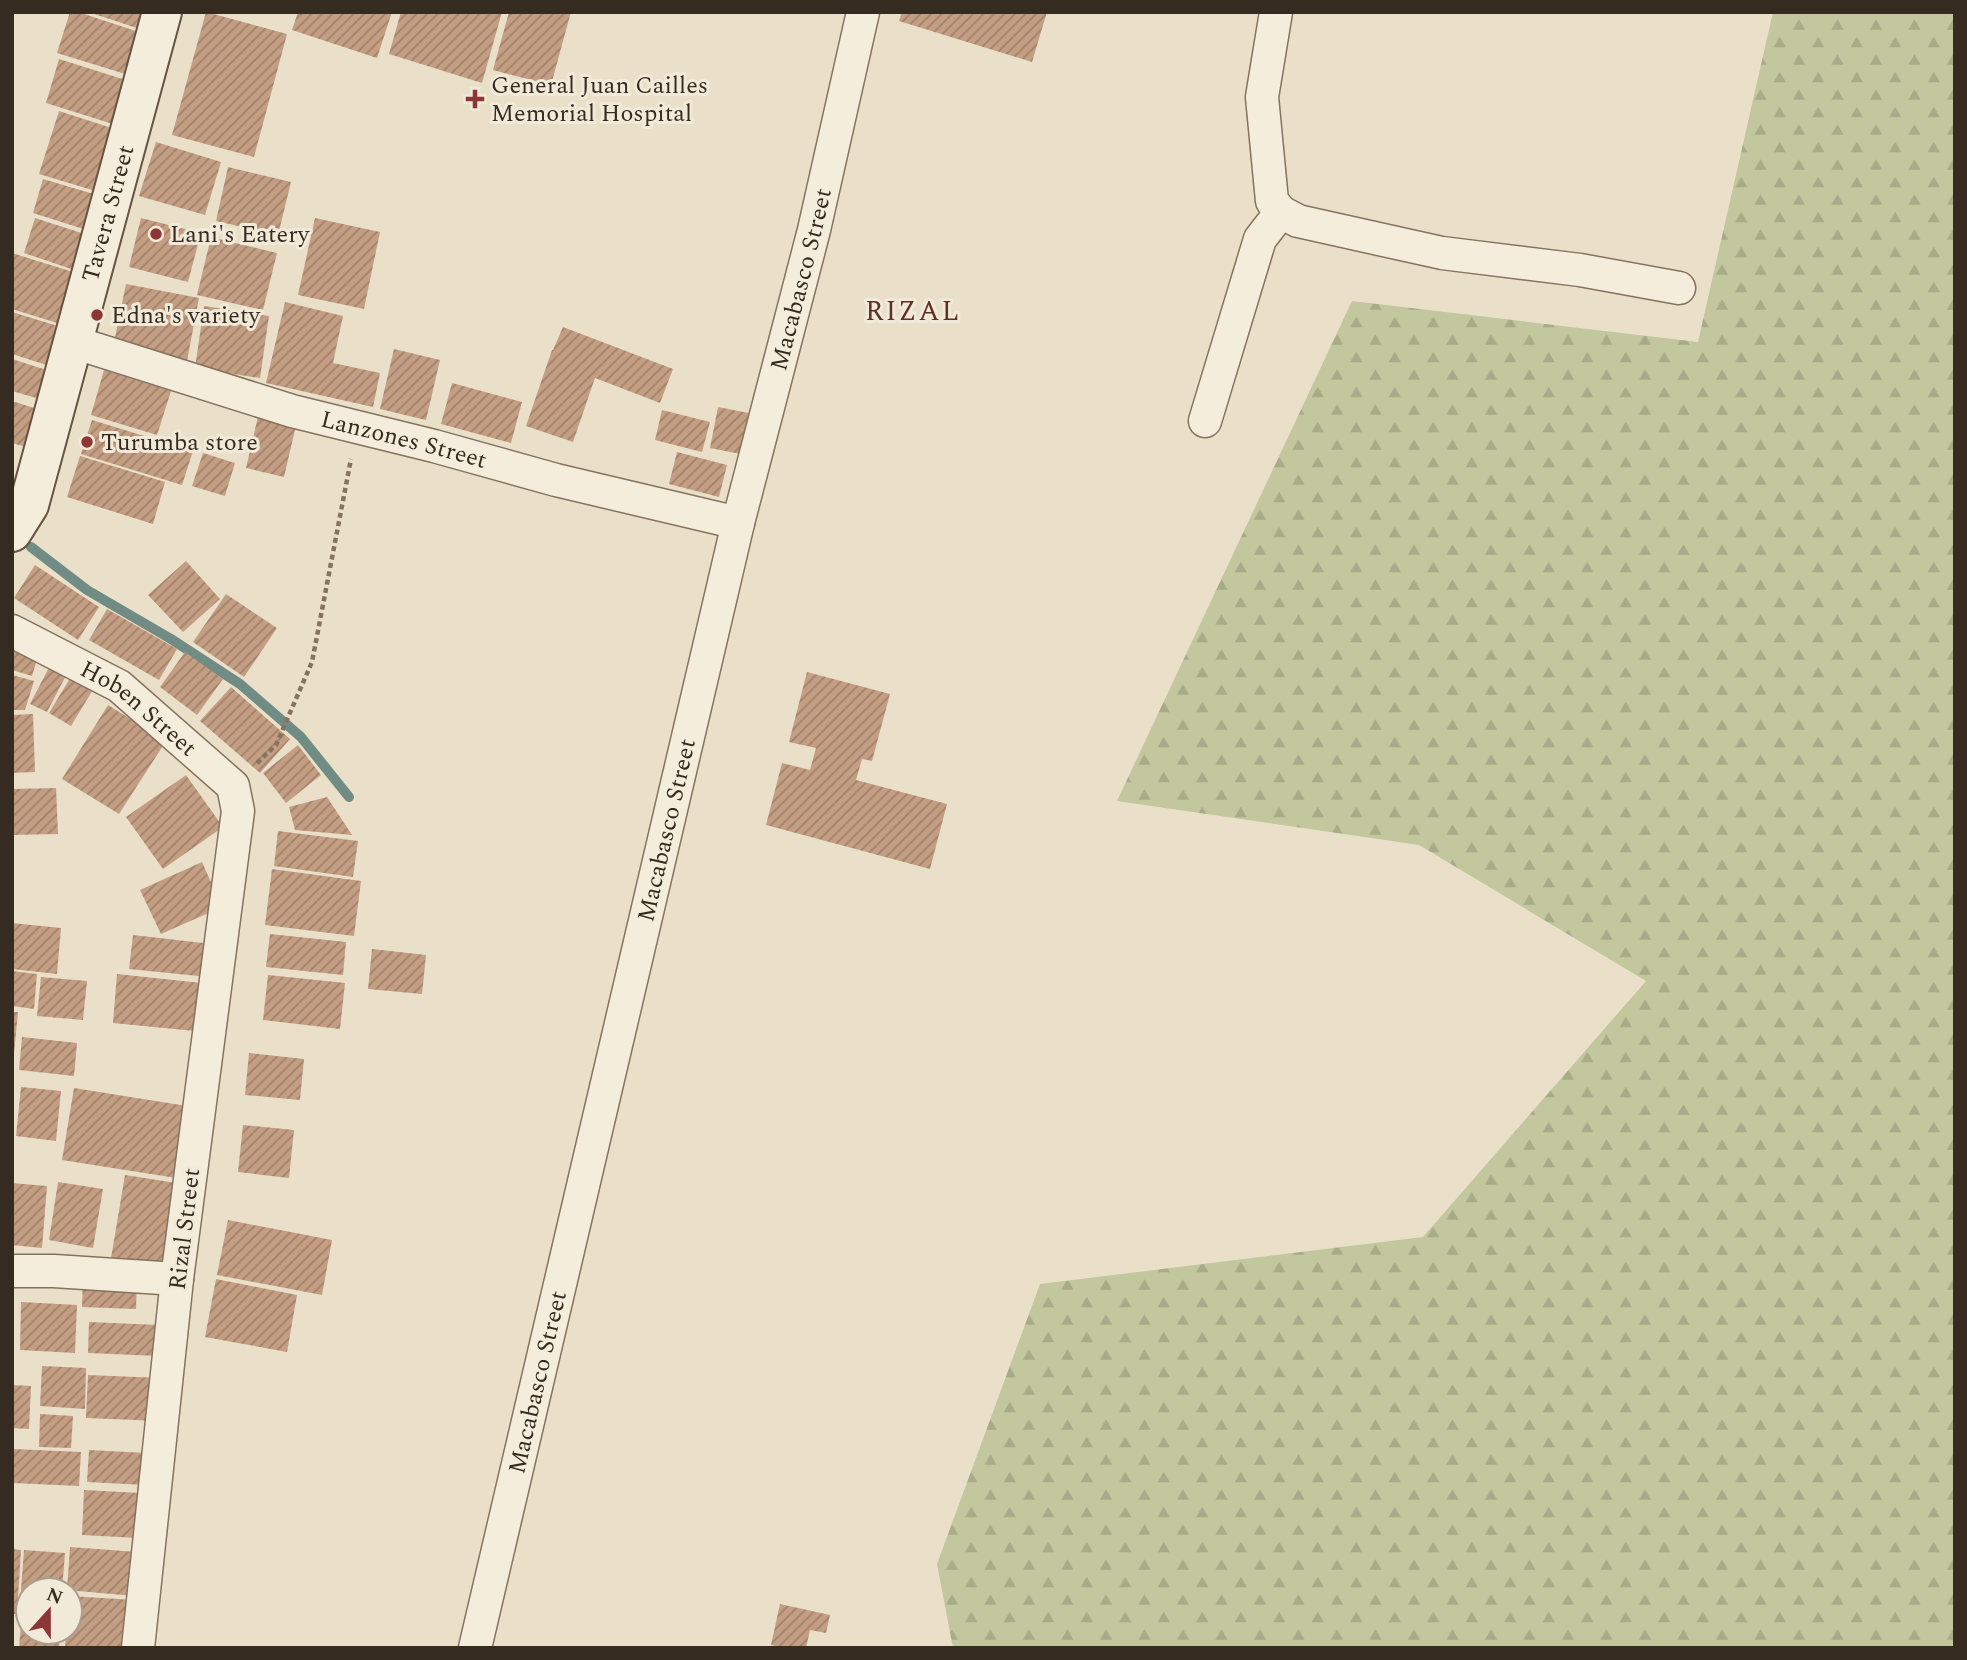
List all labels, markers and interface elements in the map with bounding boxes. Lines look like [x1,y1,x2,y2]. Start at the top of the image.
place label: General Juan Cailles Memorial Hospital [491,68,708,132]
marker: General Juan Cailles Memorial Hospital [465,89,485,109]
street label: Tavera Street [73,141,144,286]
street label: Macabasco Street [761,185,842,375]
place label: Lani's Eatery [170,217,311,253]
marker: Lani's Eatery [148,226,164,242]
district label: RIZAL [865,290,961,333]
place label: Edna's variety [111,298,261,334]
marker: Edna's variety [89,307,105,323]
street label: Lanzones Street [317,402,491,479]
place label: Turumba store [101,425,258,461]
marker: Turumba store [79,434,95,450]
street label: Hoben Street [73,652,205,766]
street label: Macabasco Street [628,735,706,925]
street label: Rizal Street [160,1166,210,1292]
street label: Macabasco Street [499,1287,577,1478]
north arrow [14,1576,84,1646]
text: N [42,1580,67,1613]

